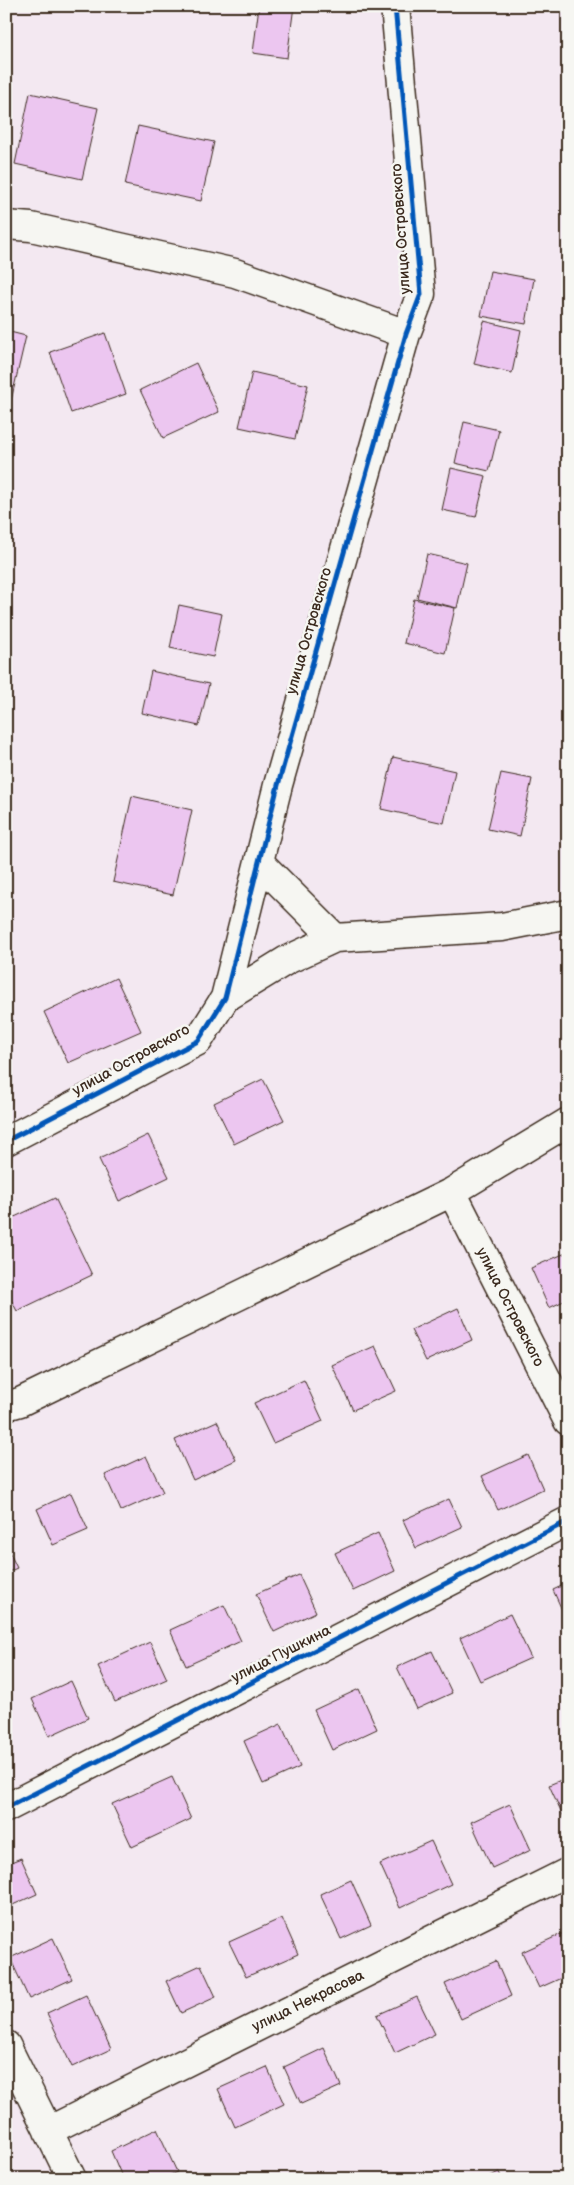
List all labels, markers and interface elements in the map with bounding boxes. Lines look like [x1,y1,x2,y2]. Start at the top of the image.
street label: улица Островского [387,163,415,295]
street label: улица Островского [282,565,336,697]
street label: улица Островского [69,1020,193,1100]
street label: улица Островского [472,1244,548,1370]
street label: улица Пушкина [228,1621,334,1687]
street label: улица Некрасова [249,1966,367,2036]

